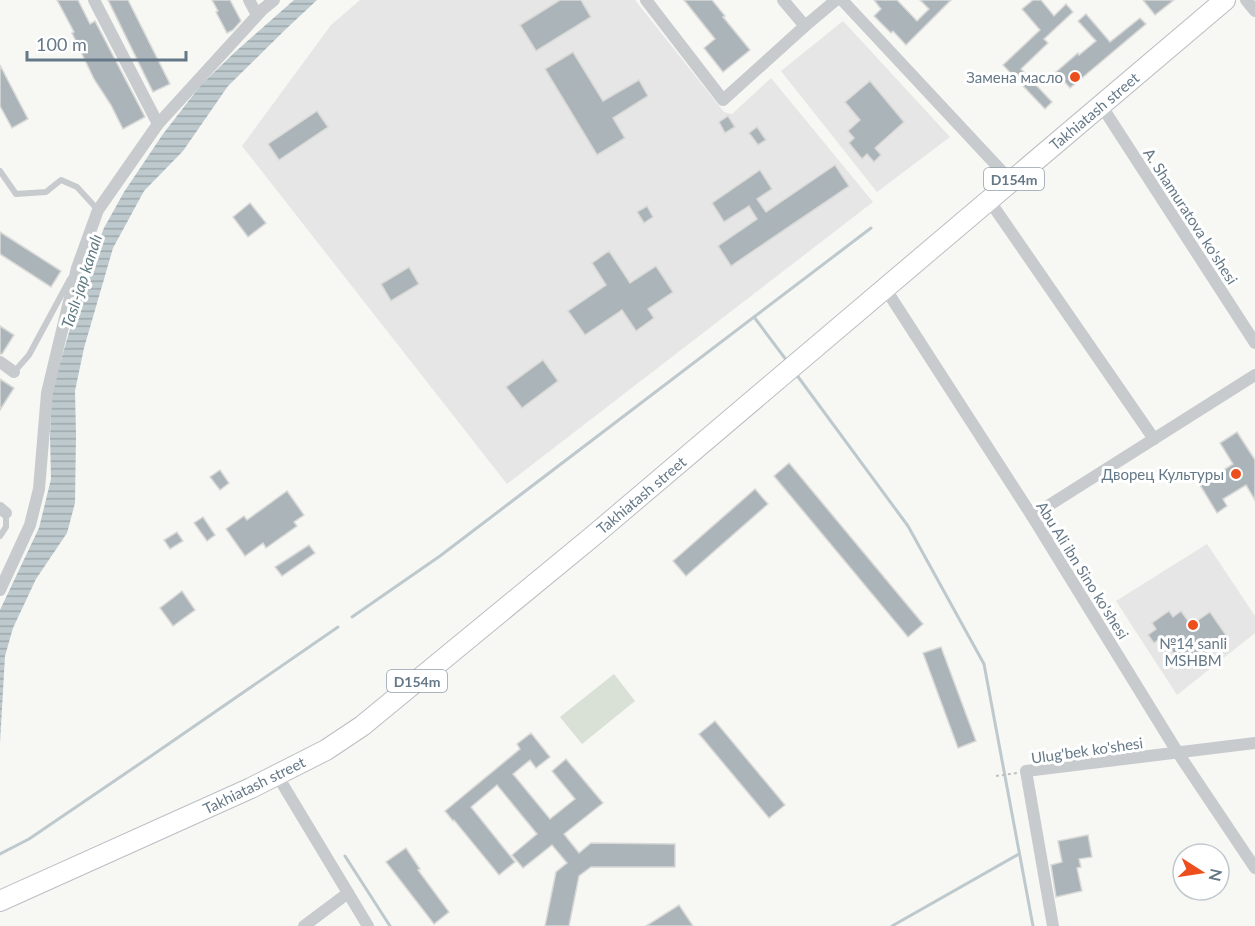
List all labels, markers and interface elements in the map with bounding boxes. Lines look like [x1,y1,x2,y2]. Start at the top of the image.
scale bar [27,24,186,62]
text: 100 m [36,33,87,55]
place label: Замена масло [966,68,1063,86]
street label: Takhiatash street [1046,68,1143,154]
marker: Замена масло [1068,70,1082,84]
street label: A. Shamuratova ko'shesi [1140,145,1242,287]
road number: D154m [984,168,1044,190]
water label: Taslı-jap kanalı [57,232,105,330]
street label: Takhiatash street [593,452,690,538]
place label: Дворец Культуры [1101,465,1224,483]
marker: Дворец Культуры [1229,467,1243,481]
street label: Abu Ali ibn Sino ko'shesi [1033,498,1133,642]
marker: №14 sanli MSHBM [1186,618,1200,632]
place label: №14 sanli MSHBM [1159,634,1227,669]
road number: D154m [387,670,447,692]
street label: Ulug'bek ko'shesi [1030,733,1144,767]
street label: Takhiatash street [200,752,309,817]
north arrow [1171,842,1231,902]
text: N [1206,867,1227,883]

